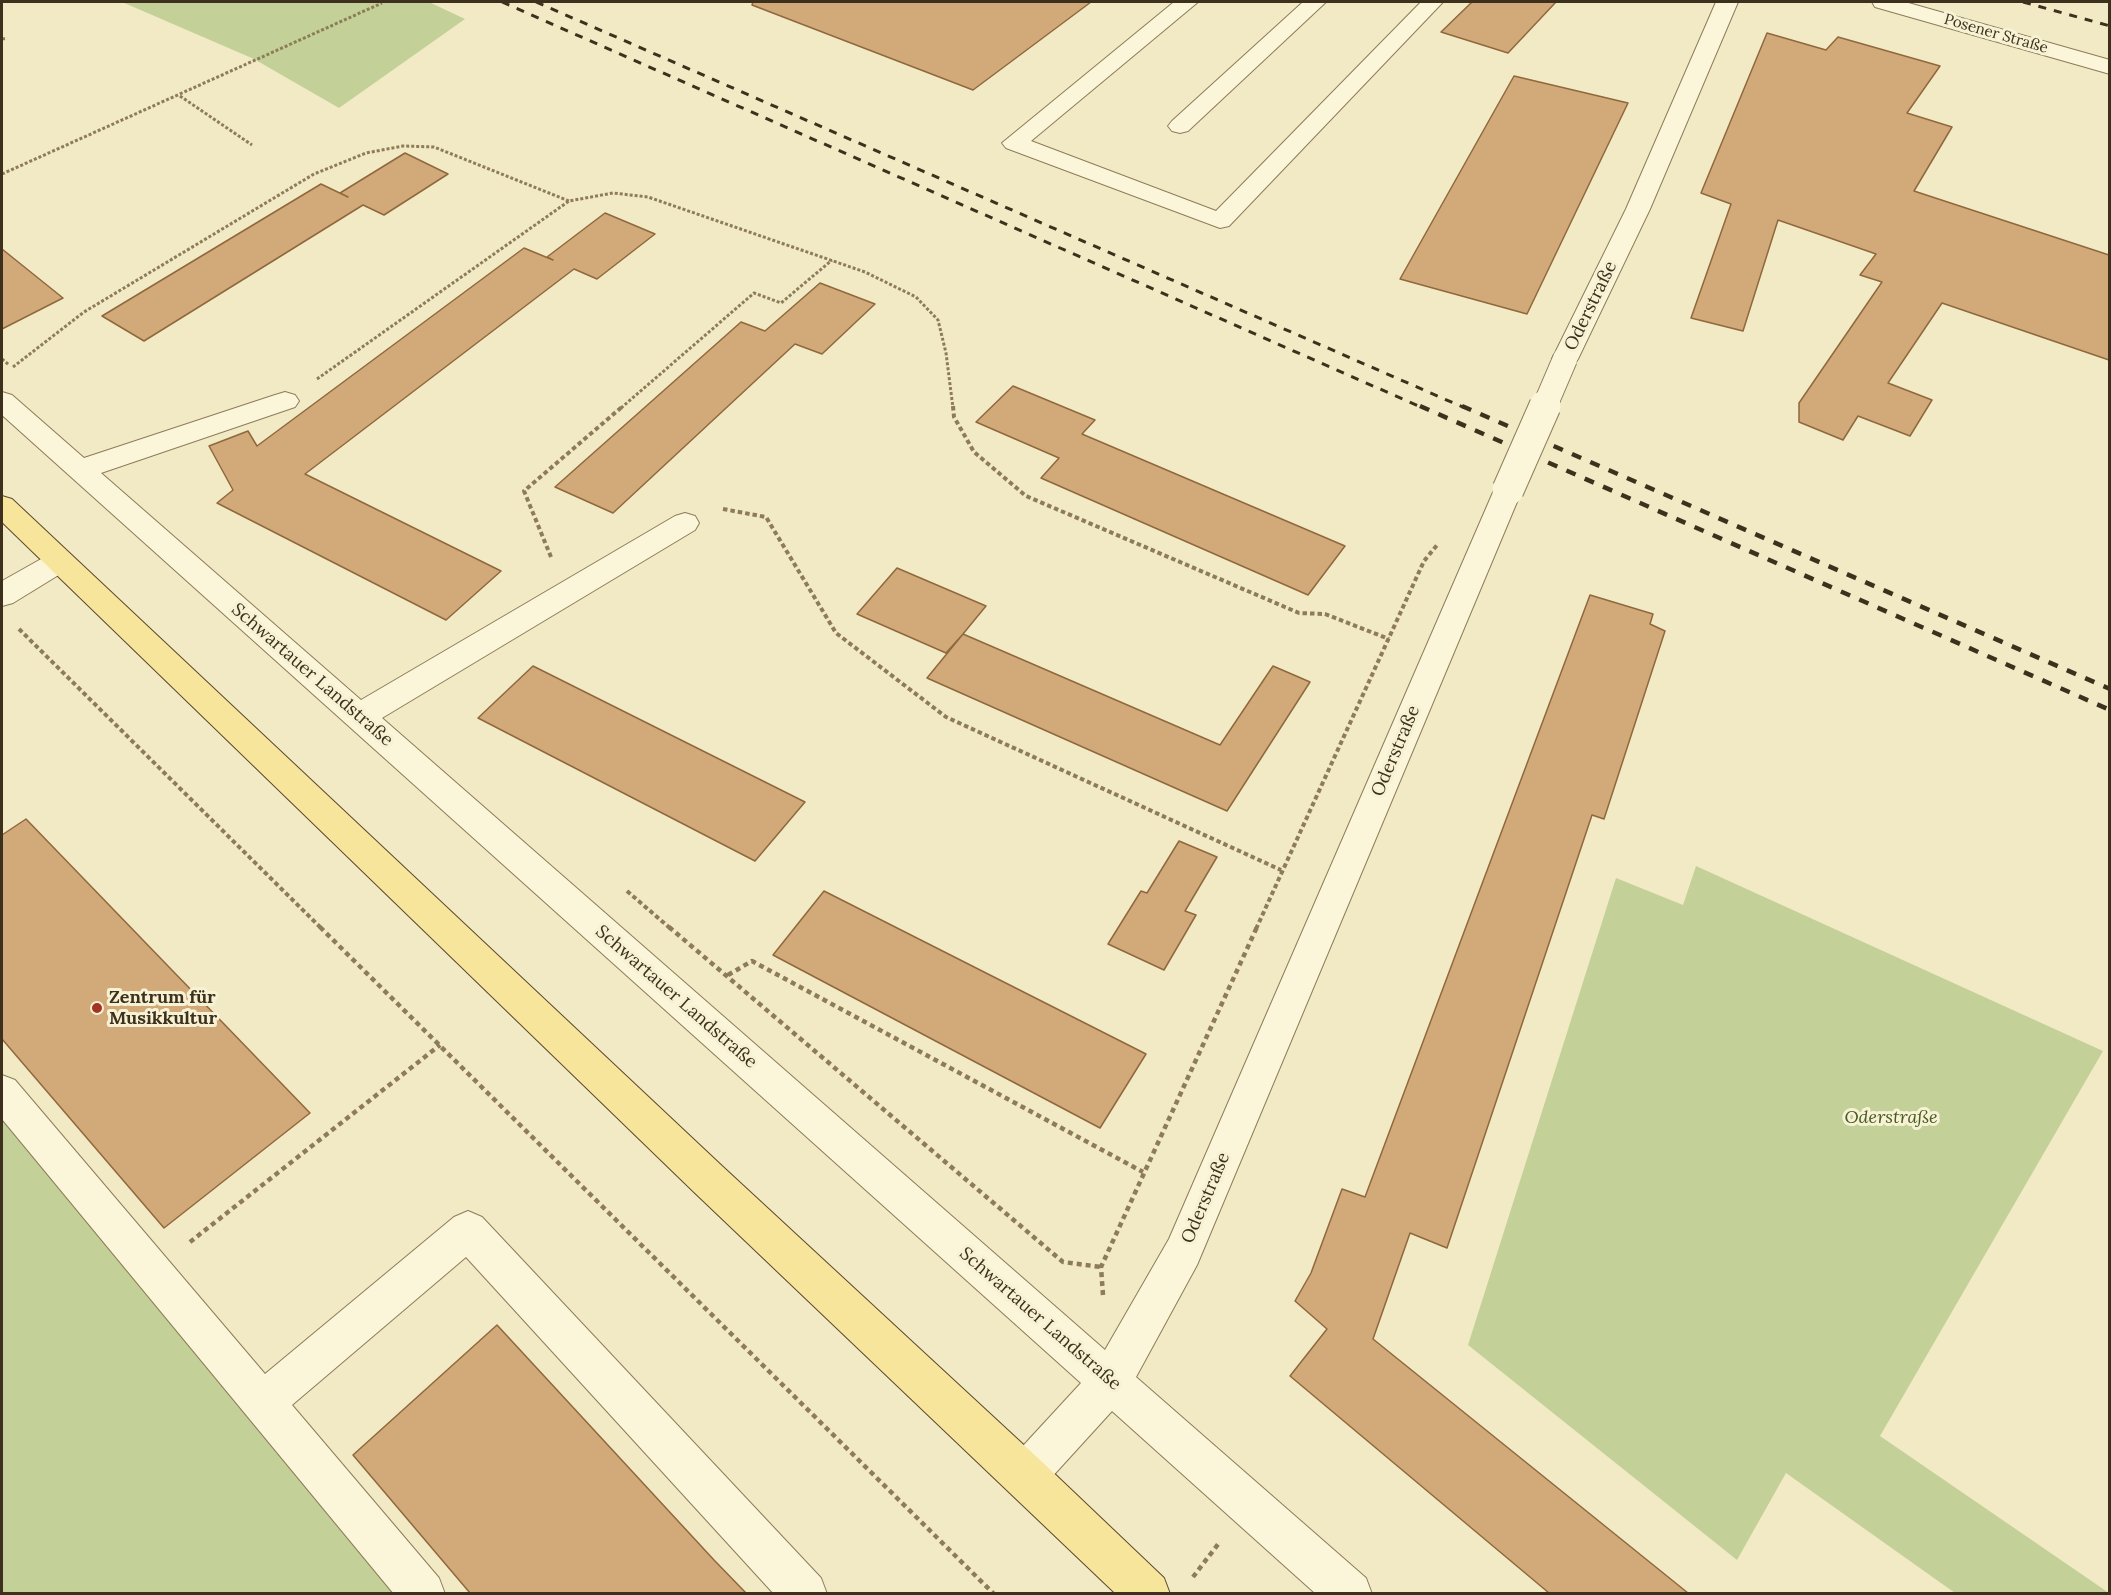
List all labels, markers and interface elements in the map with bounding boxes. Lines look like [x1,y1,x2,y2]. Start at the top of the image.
street label: Posener Straße [1942,11,2050,57]
street label: Oderstraße [1560,258,1622,354]
street label: Schwartauer Landstraße [227,599,397,751]
street label: Oderstraße [1367,702,1425,800]
street label: Schwartauer Landstraße [591,921,761,1073]
place label: Zentrum für Musikkultur [109,987,217,1030]
marker: Zentrum für Musikkultur [90,1001,104,1015]
park label: Oderstraße [1844,1107,1938,1129]
street label: Oderstraße [1177,1149,1235,1247]
street label: Schwartauer Landstraße [955,1243,1125,1395]

